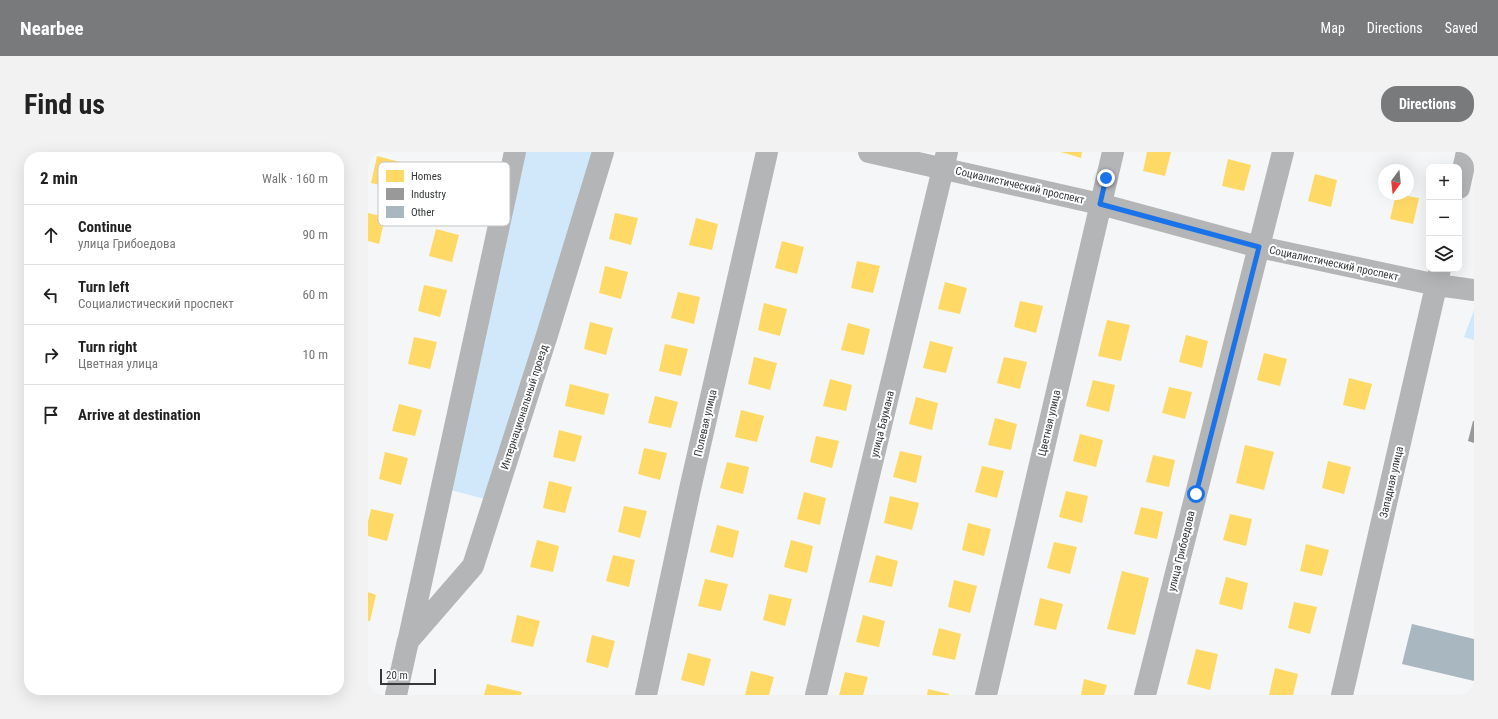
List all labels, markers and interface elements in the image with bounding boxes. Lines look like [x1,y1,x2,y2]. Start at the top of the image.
text: Nearbee [20,17,84,40]
text: Map [1321,20,1345,36]
text: Directions [1367,20,1423,36]
text: Saved [1445,20,1478,36]
button: Directions [1381,86,1474,122]
text: Find us [24,88,105,121]
legend [378,162,510,226]
street label: Социалистический проспект [954,164,1086,207]
north arrow [1378,164,1414,200]
map controls [1426,164,1462,272]
button: + [1426,164,1462,200]
text: 2 min [40,168,78,188]
route end [1097,169,1115,187]
text: Homes [411,170,442,183]
text: Walk · 160 m [262,171,328,186]
text: Industry [411,188,447,201]
button: − [1426,200,1462,236]
text: Other [411,206,435,219]
text: Continue [78,218,132,236]
icon: ahead [40,224,62,246]
text: 90 m [302,227,328,242]
text: улица Грибоедова [78,236,176,251]
button: layers [1426,236,1462,272]
street label: Социалистический проспект [1268,243,1400,284]
text: Turn left [78,278,129,296]
icon: left [40,284,62,306]
text: 60 m [302,287,328,302]
text: Социалистический проспект [78,296,234,311]
text: Turn right [78,338,137,356]
street label: Интернациональный проезд [498,343,551,471]
icon: right [40,344,62,366]
text: 10 m [302,347,328,362]
text: Цветная улица [78,356,158,371]
street label: Полевая улица [691,388,720,458]
street label: улица Баумана [868,389,897,459]
street label: Цветная улица [1036,389,1063,458]
icon: arrive [40,404,62,426]
text: Arrive at destination [78,406,201,424]
street label: Западная улица [1377,445,1406,519]
route start [1187,485,1205,503]
street label: улица Грибоедова [1165,509,1198,593]
scale bar [380,667,436,686]
text: 20 m [386,669,408,682]

